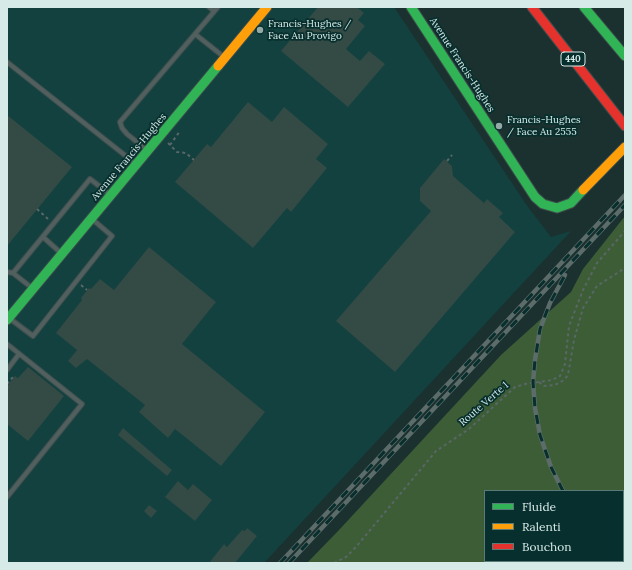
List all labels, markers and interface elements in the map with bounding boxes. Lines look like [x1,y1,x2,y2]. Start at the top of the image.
street label: Avenue Francis-Hughes [427,15,497,115]
place label: Francis-Hughes / Face Au Provigo [268,18,351,42]
marker: Francis-Hughes / Face Au Provigo [255,25,265,35]
road number: 440 [561,52,585,66]
street label: Avenue Francis-Hughes [89,111,169,203]
place label: Francis-Hughes / Face Au 2555 [507,114,581,138]
marker: Francis-Hughes / Face Au 2555 [494,121,504,131]
street label: Route Verte 1 [457,379,511,429]
legend [484,490,624,562]
text: Fluide [522,499,556,514]
text: Ralenti [522,519,561,534]
text: Bouchon [522,539,572,554]

